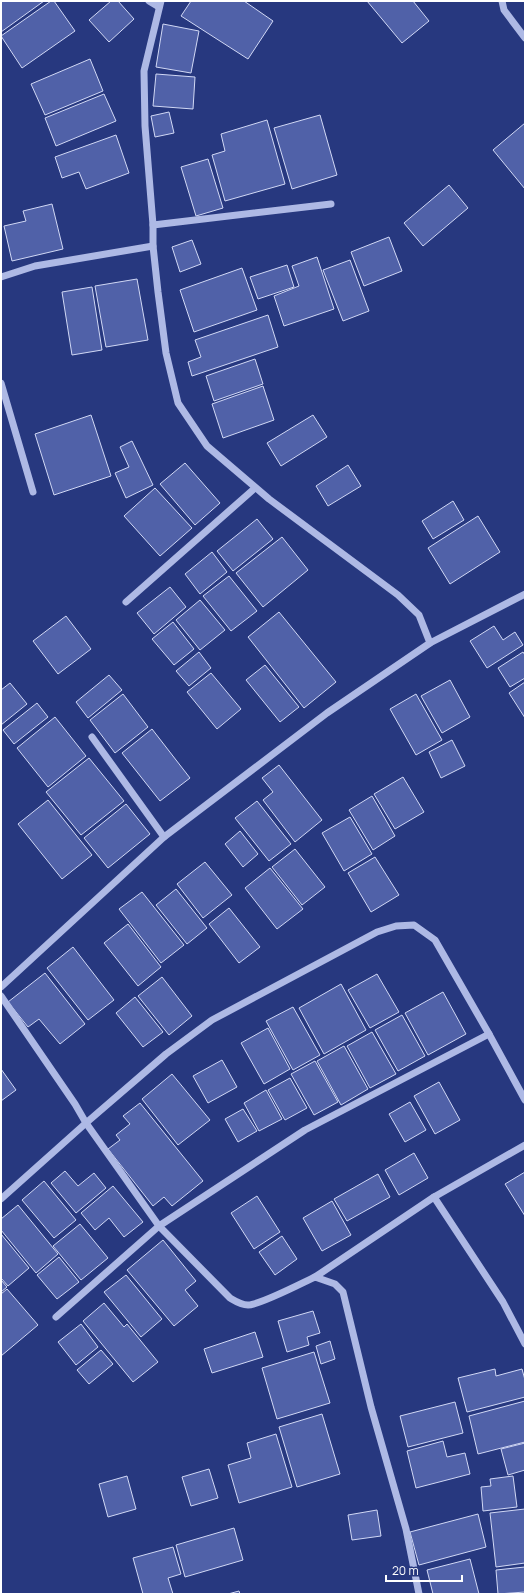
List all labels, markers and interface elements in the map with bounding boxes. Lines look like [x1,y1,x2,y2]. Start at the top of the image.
scale bar [386,1557,462,1583]
text: 20 m [392,1562,419,1579]

